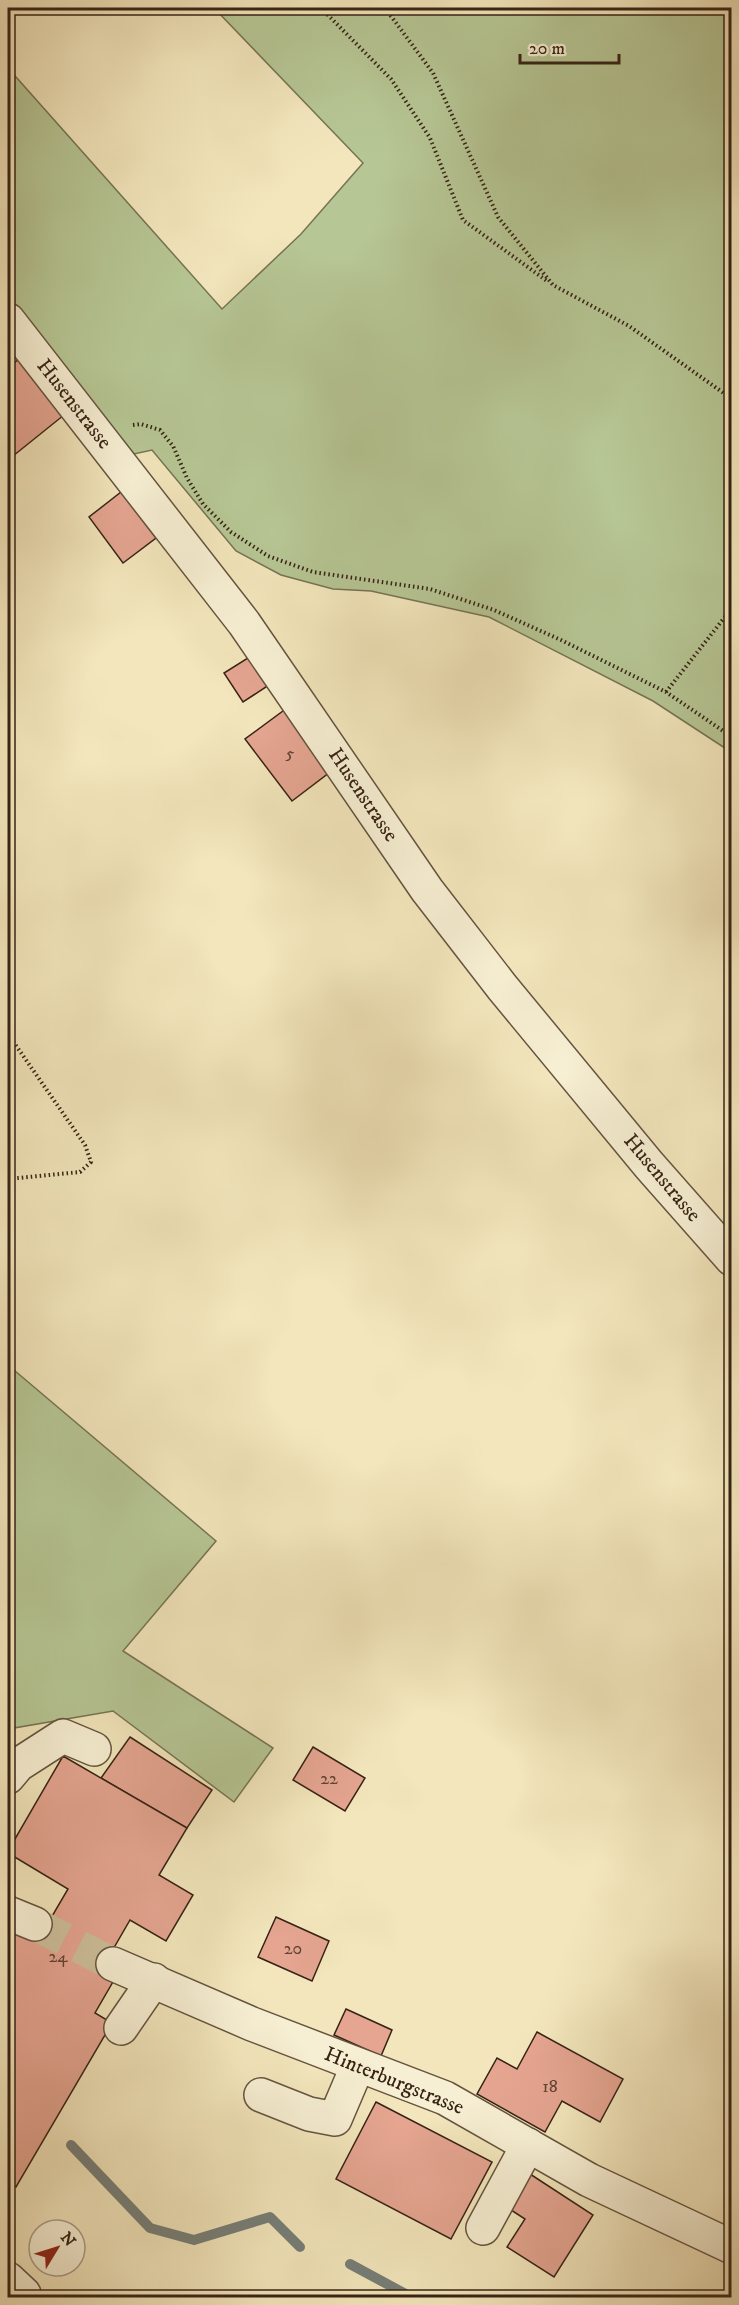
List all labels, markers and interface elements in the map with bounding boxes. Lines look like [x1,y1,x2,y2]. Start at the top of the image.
scale bar [520,27,619,65]
text: 20 m [529,38,565,60]
street label: Husenstrasse [31,354,117,455]
house number: 5 [286,743,295,765]
street label: Husenstrasse [322,743,404,847]
street label: Husenstrasse [618,1129,707,1228]
house number: 22 [320,1768,338,1790]
house number: 20 [284,1938,302,1960]
house number: 24 [48,1946,68,1968]
street label: Hinterburgstrasse [320,2041,468,2121]
house number: 18 [542,2076,558,2098]
north arrow [27,2218,87,2278]
text: N [56,2228,80,2251]

